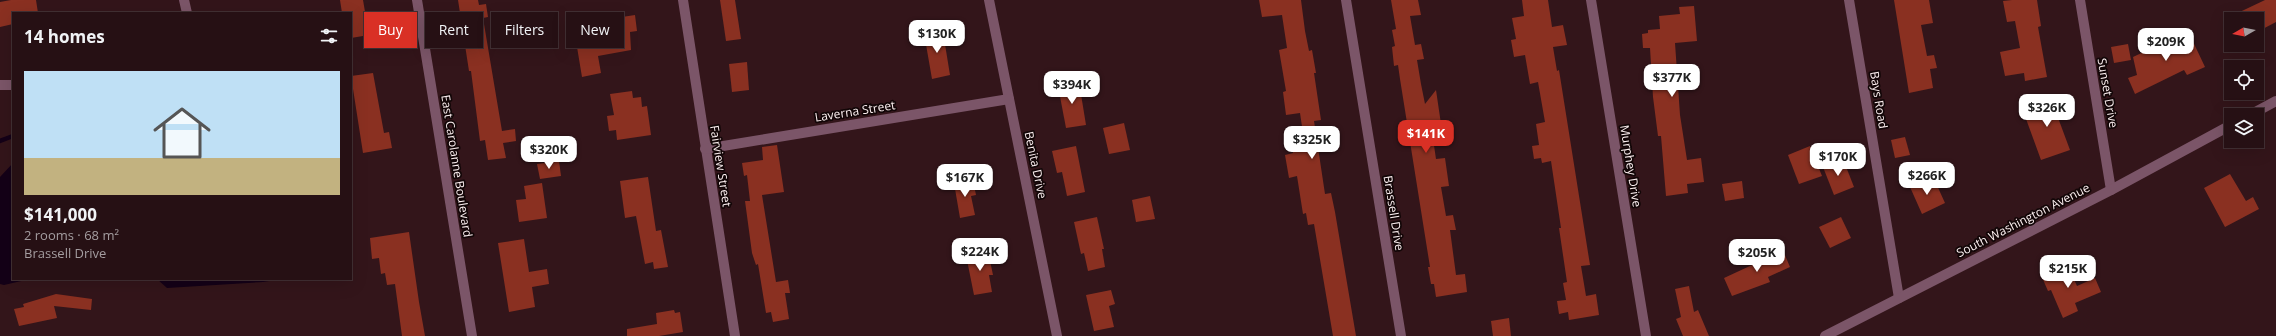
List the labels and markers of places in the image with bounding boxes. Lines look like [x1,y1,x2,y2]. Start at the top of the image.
pin: $130K [909,20,965,54]
pin: $209K [2138,28,2194,62]
pin: $377K [1644,64,1700,98]
pin: $394K [1044,71,1100,105]
pin: $326K [2019,94,2075,128]
pin: $141K [1398,120,1454,154]
pin: $325K [1284,126,1340,160]
pin: $320K [521,136,577,170]
pin: $170K [1810,143,1866,177]
pin: $266K [1899,162,1955,196]
pin: $167K [937,164,993,198]
pin: $224K [952,238,1008,272]
pin: $205K [1729,239,1785,273]
pin: $215K [2040,255,2096,289]

